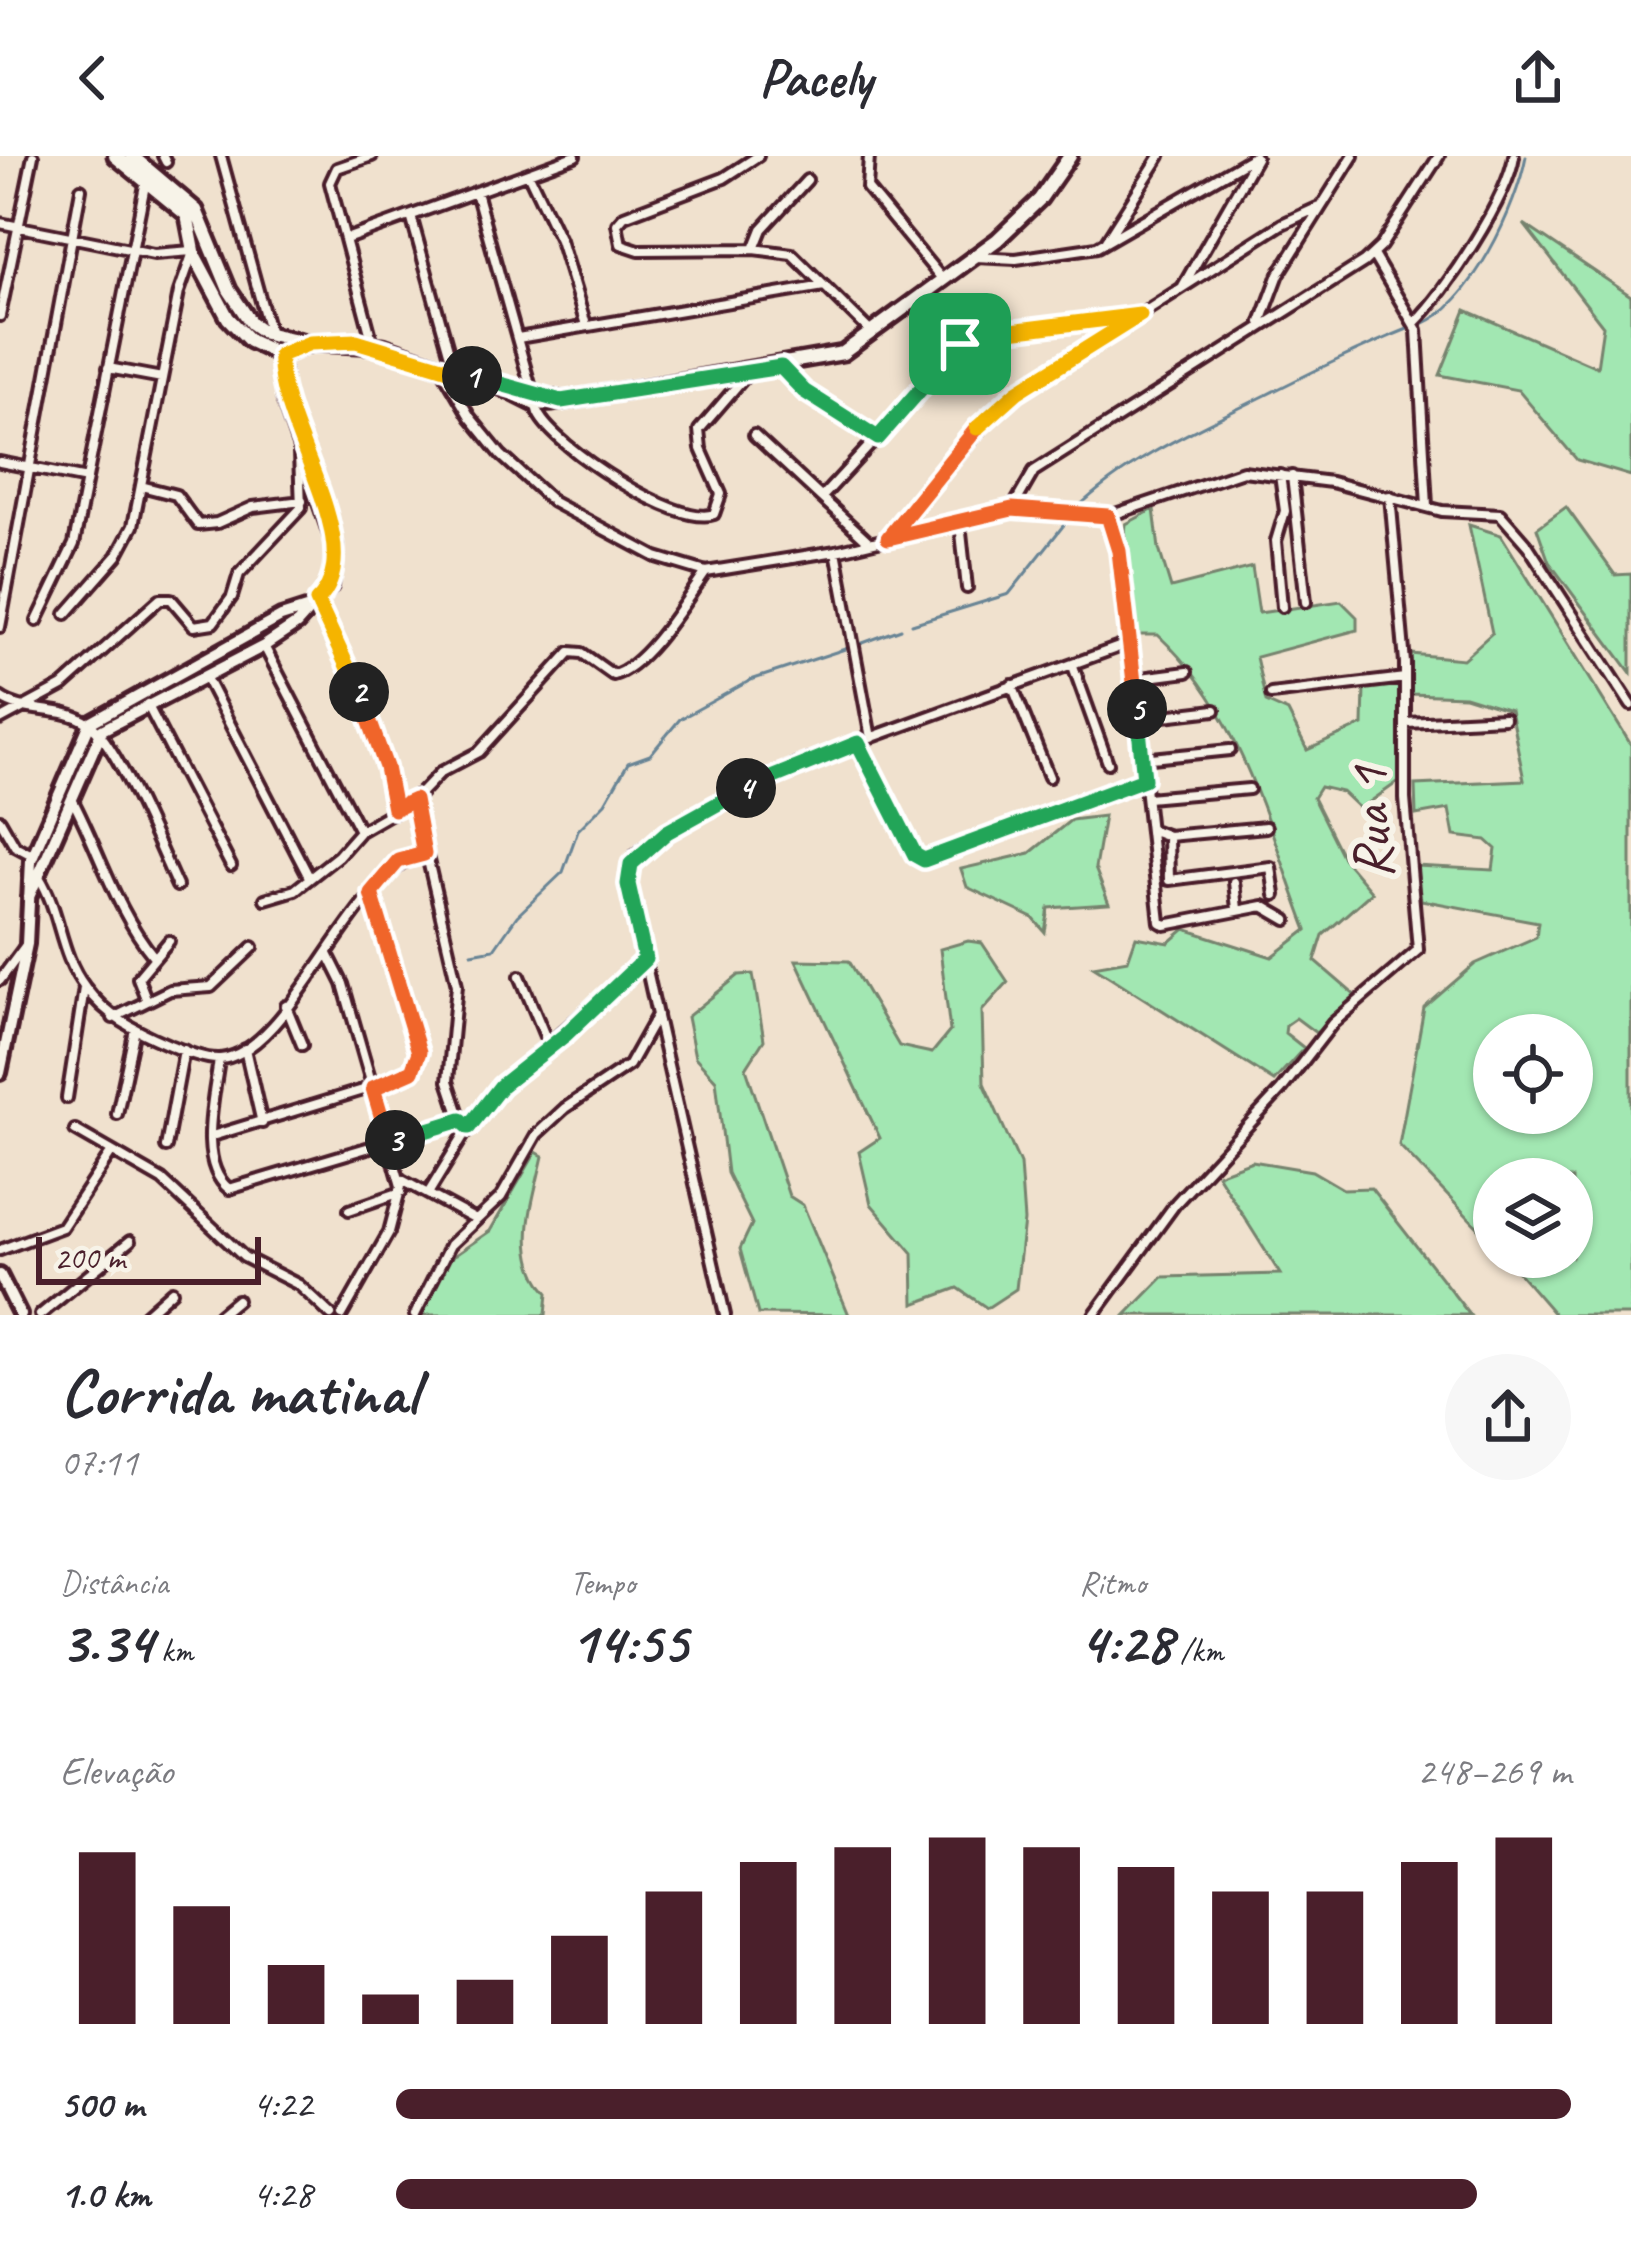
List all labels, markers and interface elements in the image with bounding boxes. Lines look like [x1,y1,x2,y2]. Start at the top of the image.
text: Pacely [759,44,872,112]
icon: back [60,45,126,111]
icon: share [1505,45,1571,111]
pin [909,293,1011,395]
icon: arrive [927,311,993,377]
pin: 1 [442,346,502,406]
text: 1 [465,355,479,397]
pin: 2 [329,662,389,722]
text: 2 [352,671,366,713]
pin: 5 [1107,679,1167,739]
text: 5 [1130,688,1144,730]
pin: 4 [716,758,776,818]
street label: Rua 1 [1331,762,1409,881]
text: 4 [739,767,753,809]
map controls [1473,1014,1593,1278]
button: locate [1473,1014,1593,1134]
pin: 3 [365,1110,425,1170]
text: 3 [388,1119,402,1161]
button: layers [1473,1158,1593,1278]
scale bar [36,1231,261,1284]
text: 200 m [54,1237,125,1279]
text: Corrida matinal [60,1351,417,1434]
button: share [1445,1354,1571,1480]
text: 07:11 [60,1438,138,1487]
text: Distância [60,1562,168,1604]
text: Tempo [570,1562,635,1604]
text: Ritmo [1079,1562,1146,1604]
text: 3.34 [60,1604,153,1680]
text: 14:55 [570,1604,688,1680]
text: 4:28 [1079,1604,1172,1680]
text: km [153,1630,193,1672]
text: /km [1172,1630,1223,1672]
text: Elevação [60,1747,173,1796]
text: 248–269 m [1417,1747,1571,1796]
text: 500 m [60,2080,144,2129]
text: 4:22 [252,2080,312,2129]
text: 1.0 km [60,2170,151,2219]
text: 4:28 [252,2170,312,2219]

